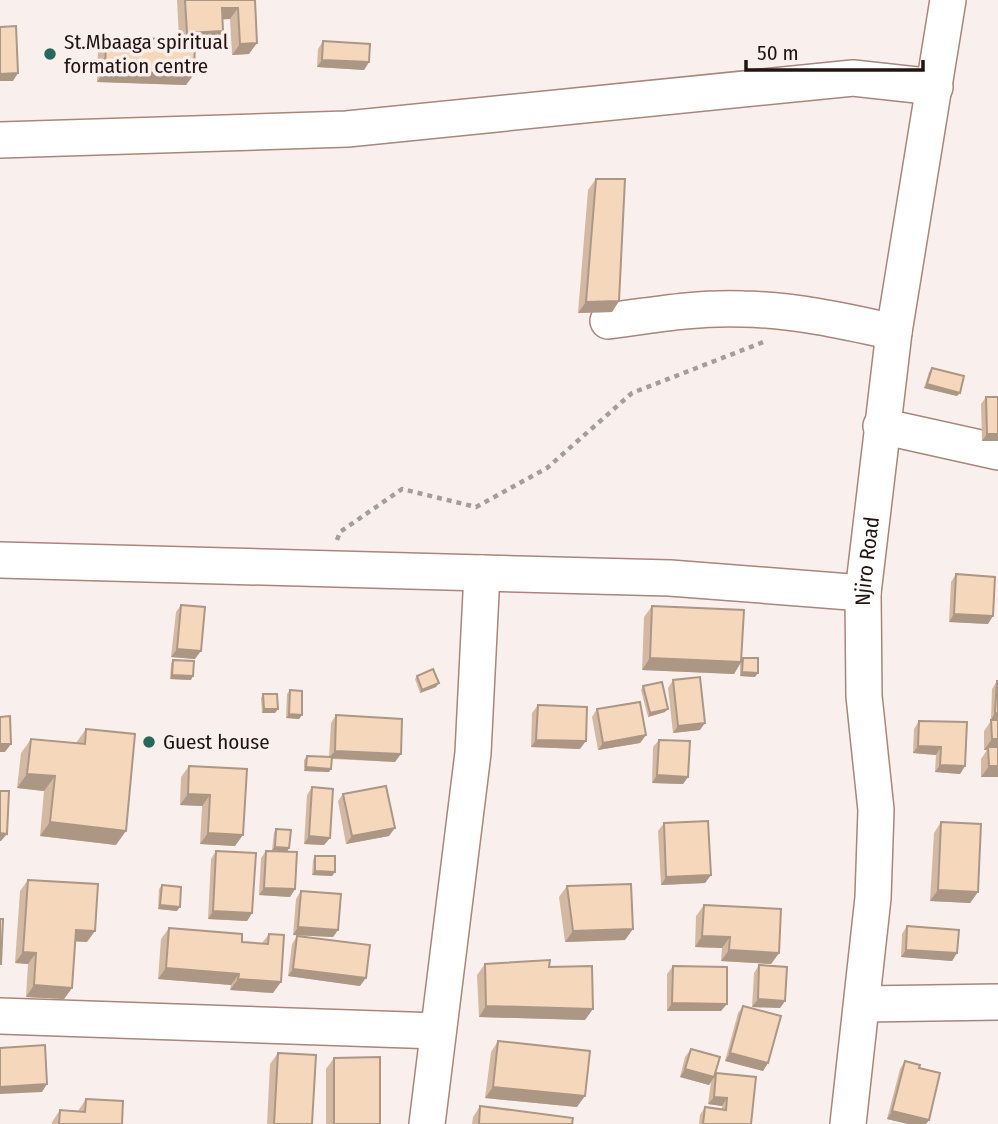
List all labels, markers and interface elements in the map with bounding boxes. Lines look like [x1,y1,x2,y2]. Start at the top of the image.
scale bar [746,28,923,72]
place label: St.Mbaaga spiritual formation centre [64,29,229,79]
text: 50 m [757,40,799,66]
marker: St.Mbaaga spiritual formation centre [42,46,58,62]
street label: Njiro Road [850,515,885,606]
place label: Guest house [163,729,270,755]
marker: Guest house [141,734,157,750]

